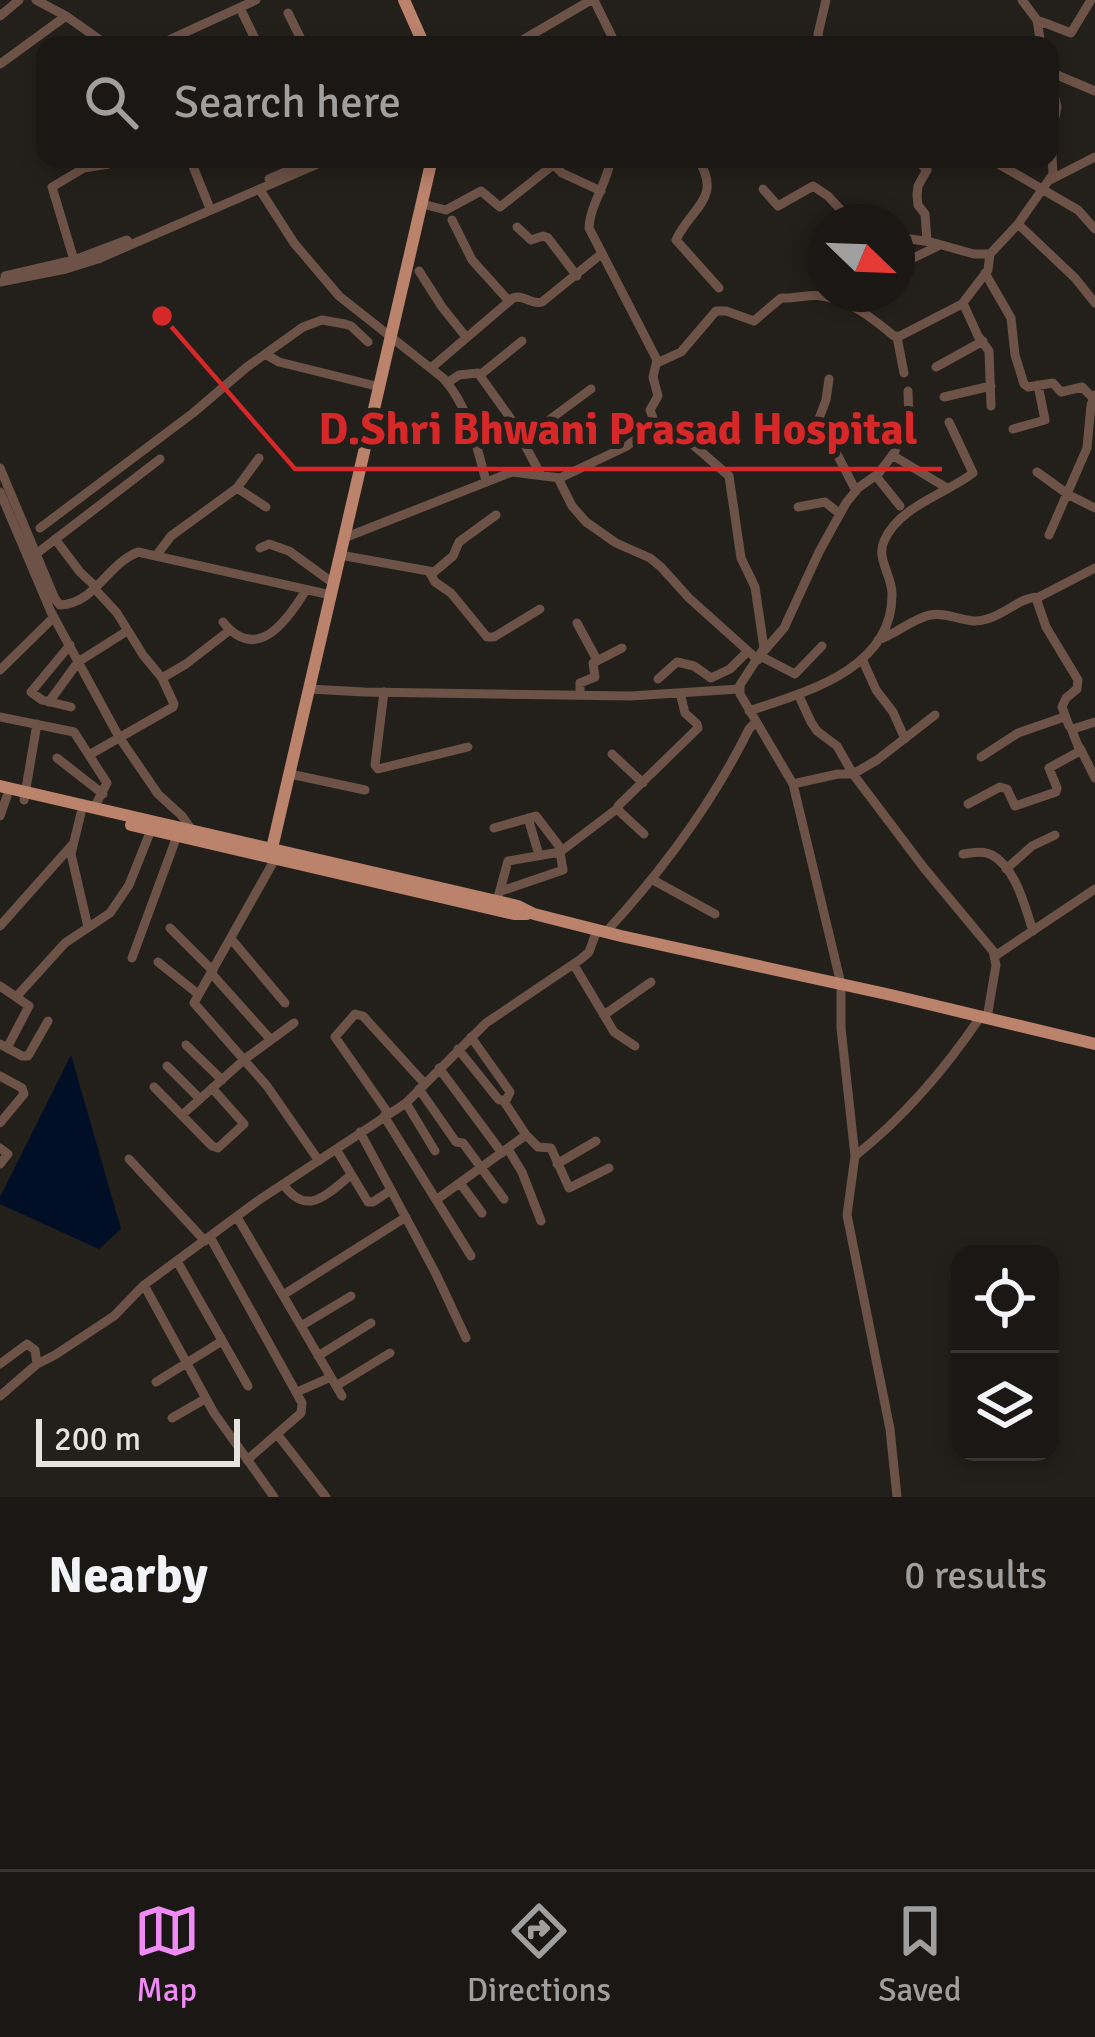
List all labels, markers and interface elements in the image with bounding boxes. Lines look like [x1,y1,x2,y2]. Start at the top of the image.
search box [36,36,1059,168]
icon: search [78,69,144,135]
text: Search here [174,75,401,130]
north arrow [807,204,915,312]
callout: D.Shri Bhwani Prasad Hospital [295,388,942,469]
text: D.Shri Bhwani Prasad Hospital [318,402,918,457]
map controls [951,1245,1059,1461]
button: locate [951,1245,1059,1353]
button: layers [951,1353,1059,1461]
scale bar [36,1413,240,1466]
text: 200 m [54,1419,141,1460]
text: Nearby [48,1544,208,1607]
text: 0 results [904,1551,1047,1599]
tab: Map [134,1898,200,2011]
tab: Directions [467,1898,611,2011]
tab: Saved [878,1898,961,2011]

